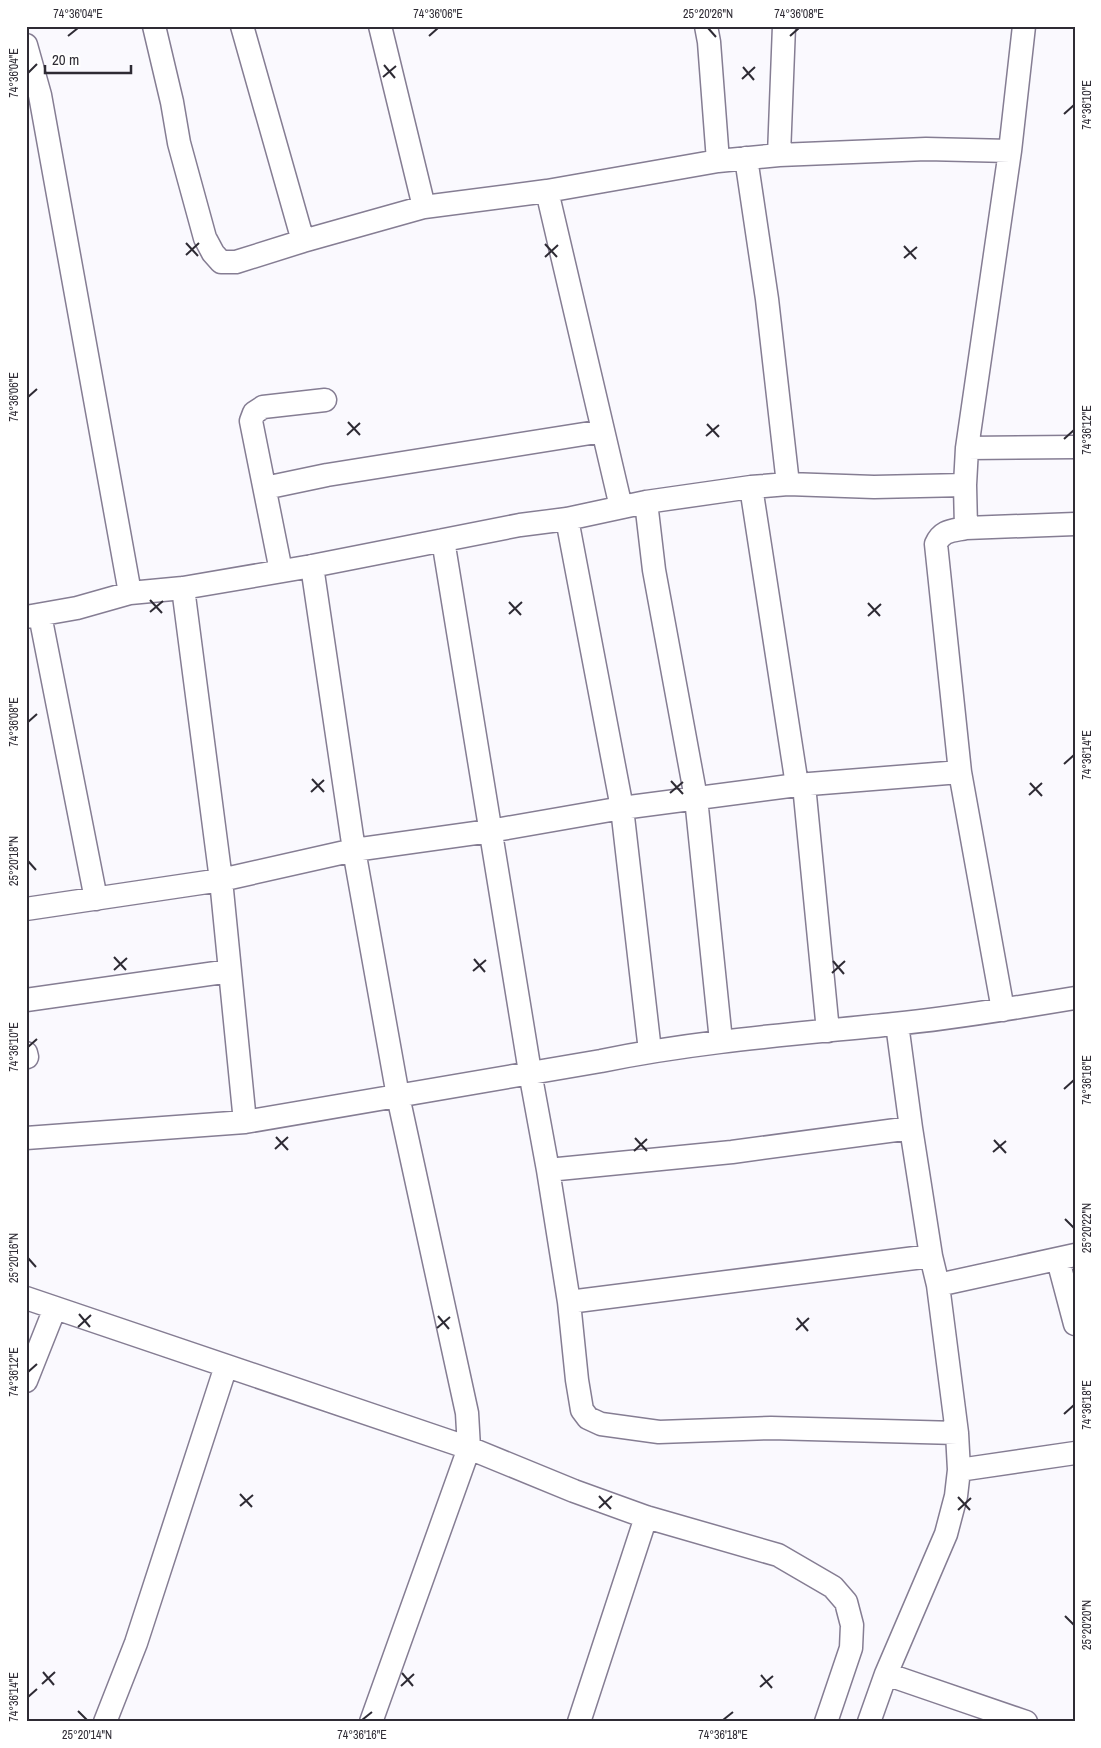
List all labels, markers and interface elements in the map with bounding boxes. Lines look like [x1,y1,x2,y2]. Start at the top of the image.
text: 74°36'04"E [53,6,103,22]
text: 74°36'06"E [413,6,463,22]
text: 25°20'26"N [683,6,733,22]
text: 74°36'08"E [774,6,824,22]
scale bar [45,42,131,74]
text: 74°36'04"E [6,48,22,98]
text: 20 m [52,49,79,70]
text: 74°36'10"E [1079,80,1095,130]
text: 74°36'06"E [6,372,22,422]
text: 74°36'12"E [1079,405,1095,455]
text: 74°36'08"E [6,697,22,747]
text: 74°36'14"E [1079,730,1095,780]
text: 25°20'18"N [6,836,22,886]
text: 74°36'10"E [6,1022,22,1072]
text: 74°36'16"E [1079,1055,1095,1105]
text: 25°20'22"N [1079,1203,1095,1253]
text: 25°20'16"N [6,1233,22,1283]
text: 74°36'12"E [6,1347,22,1397]
text: 74°36'18"E [1079,1380,1095,1430]
text: 25°20'20"N [1079,1600,1095,1650]
text: 74°36'14"E [6,1672,22,1722]
text: 25°20'14"N [62,1727,112,1743]
text: 74°36'16"E [337,1727,387,1743]
text: 74°36'18"E [698,1727,748,1743]

